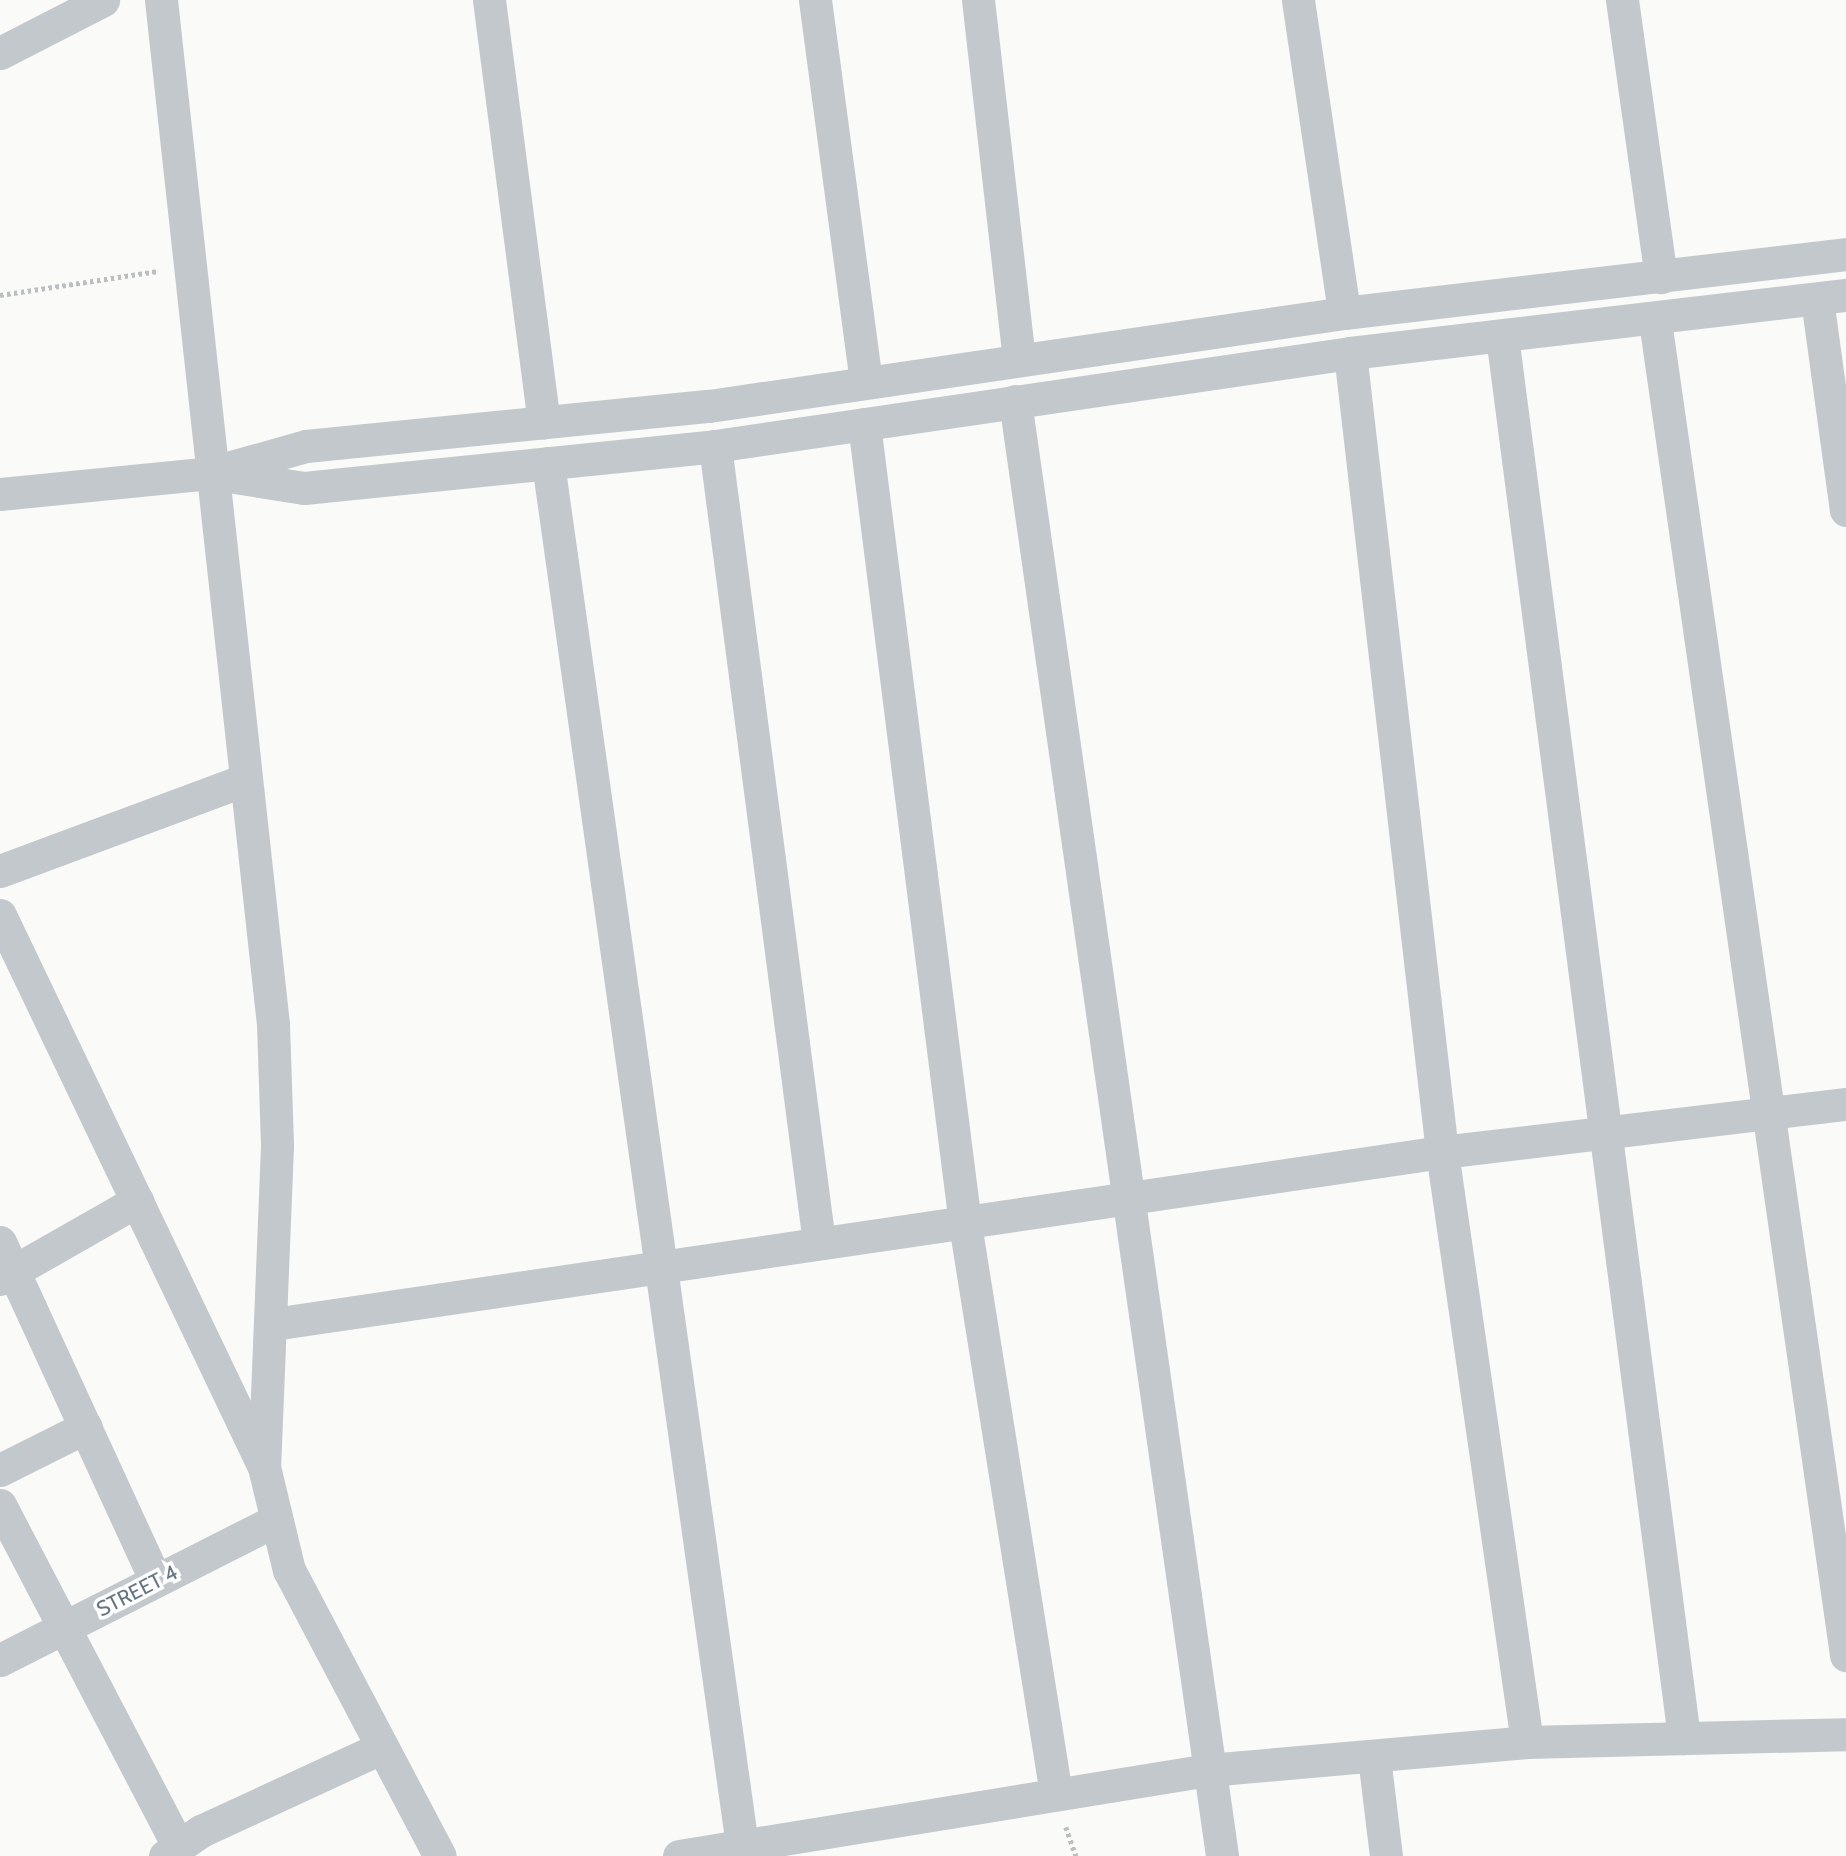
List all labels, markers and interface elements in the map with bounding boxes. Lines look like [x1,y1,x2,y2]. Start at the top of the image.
street label: STREET 4 [92,1560,182,1622]

